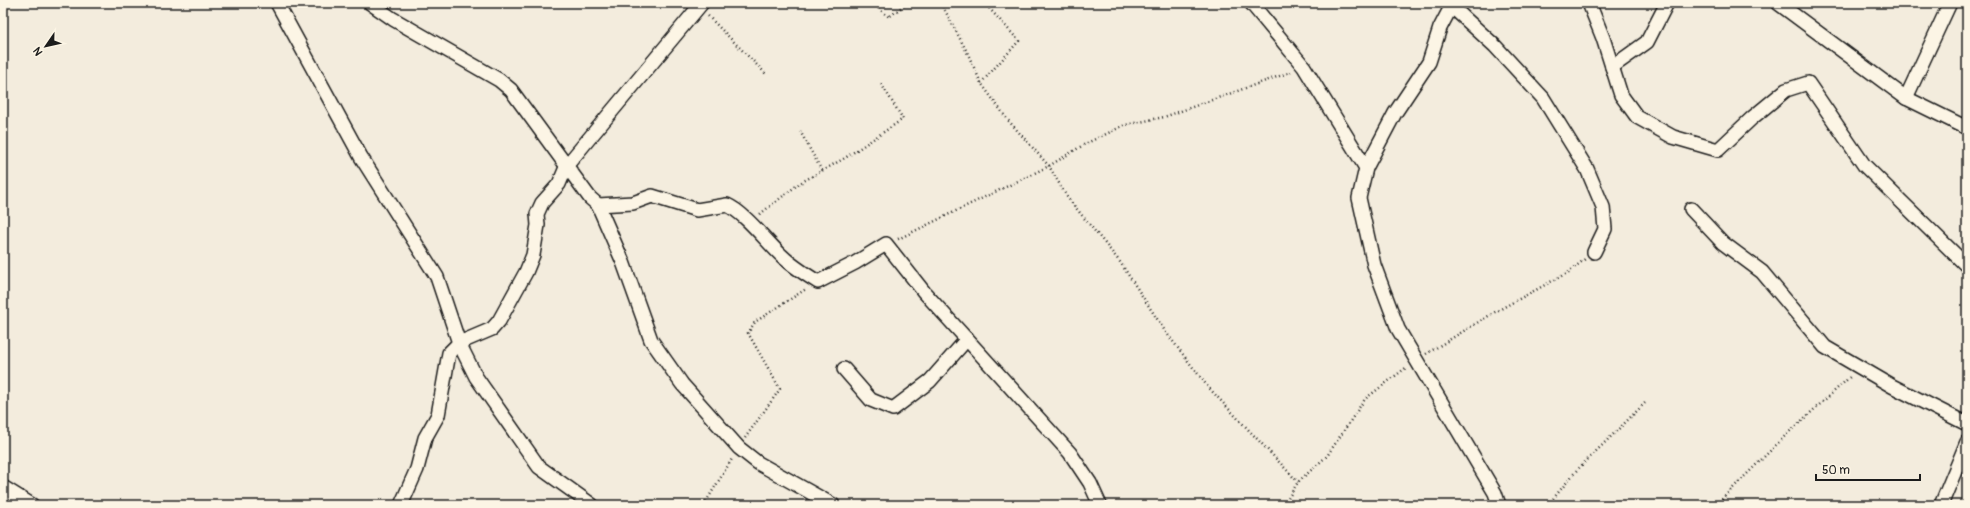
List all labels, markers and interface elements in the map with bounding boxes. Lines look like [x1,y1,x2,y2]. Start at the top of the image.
north arrow [26,26,66,66]
text: N [30,44,46,58]
scale bar [1816,456,1920,482]
text: 50 m [1822,463,1850,478]

